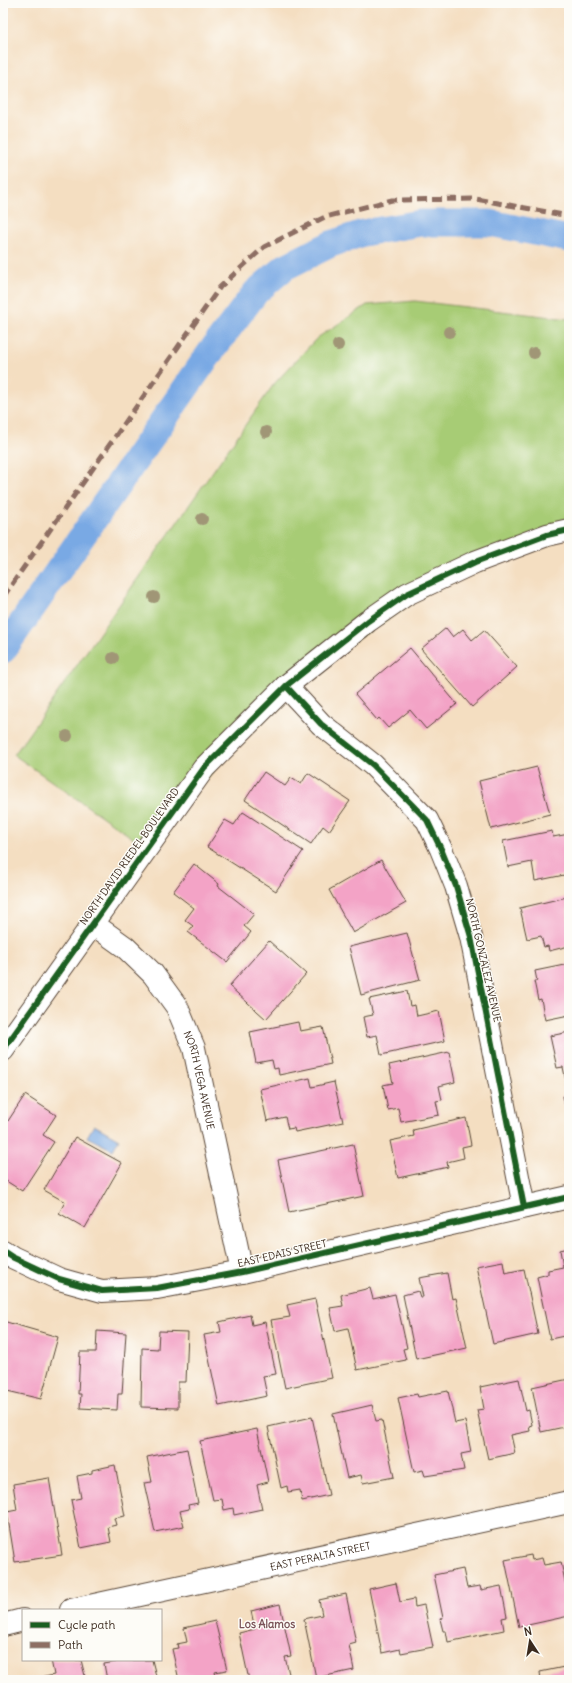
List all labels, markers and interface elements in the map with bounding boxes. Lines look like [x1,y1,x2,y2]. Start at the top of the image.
street label: NORTH DAVID RIEDEL BOULEVARD [77,785,182,927]
street label: NORTH GONZALEZ AVENUE [463,897,504,1023]
street label: NORTH VEGA AVENUE [181,1029,217,1131]
street label: EAST EDAIS STREET [236,1237,328,1270]
street label: EAST PERALTA STREET [269,1539,372,1574]
legend [22,1609,162,1661]
text: Cycle path [58,1617,115,1632]
district label: Los Alamos [239,1617,295,1631]
north arrow [510,1621,550,1661]
text: N [523,1624,533,1639]
text: Path [58,1637,83,1652]

